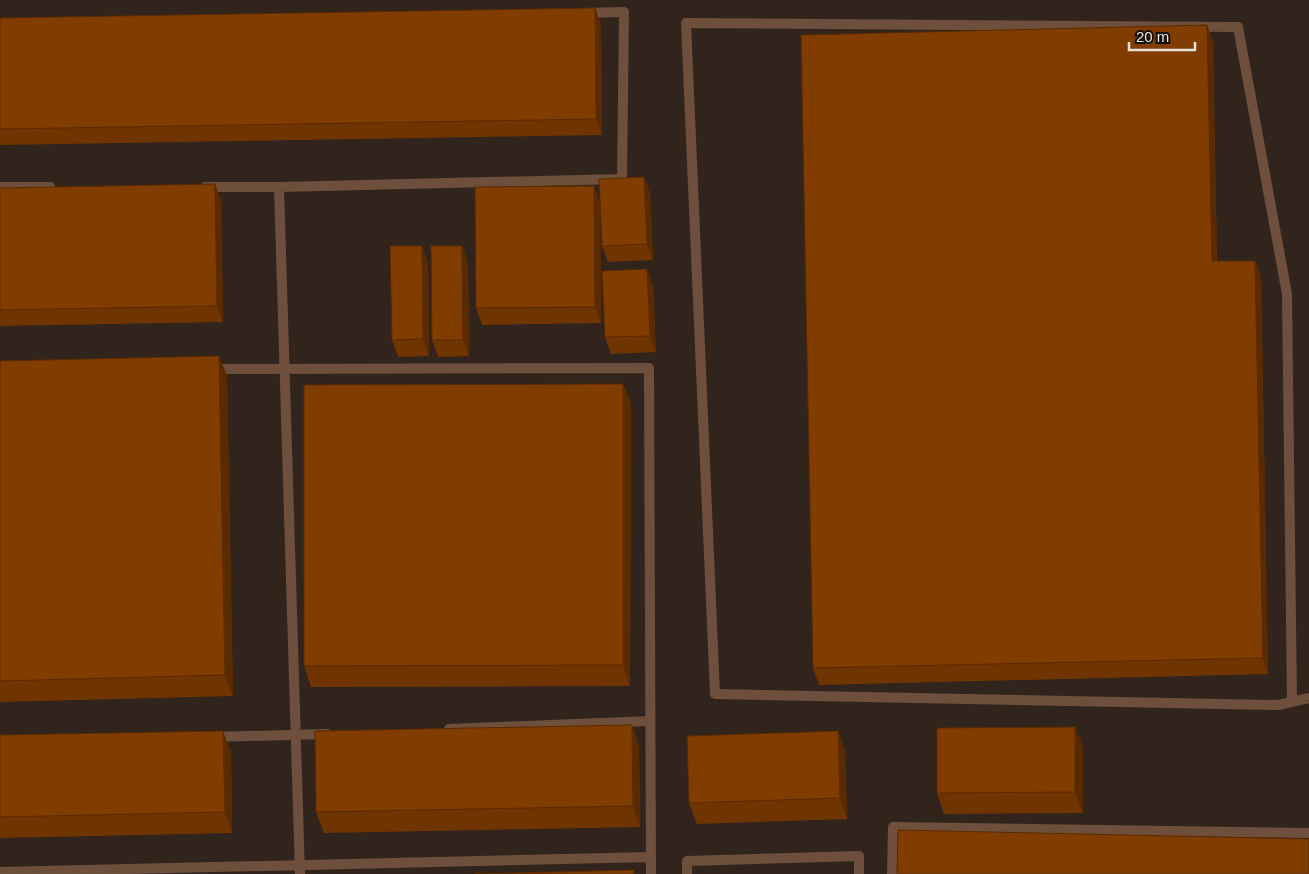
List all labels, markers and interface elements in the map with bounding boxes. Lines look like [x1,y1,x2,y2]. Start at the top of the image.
scale bar [1129,20,1195,52]
text: 20 m [1136,28,1169,45]

